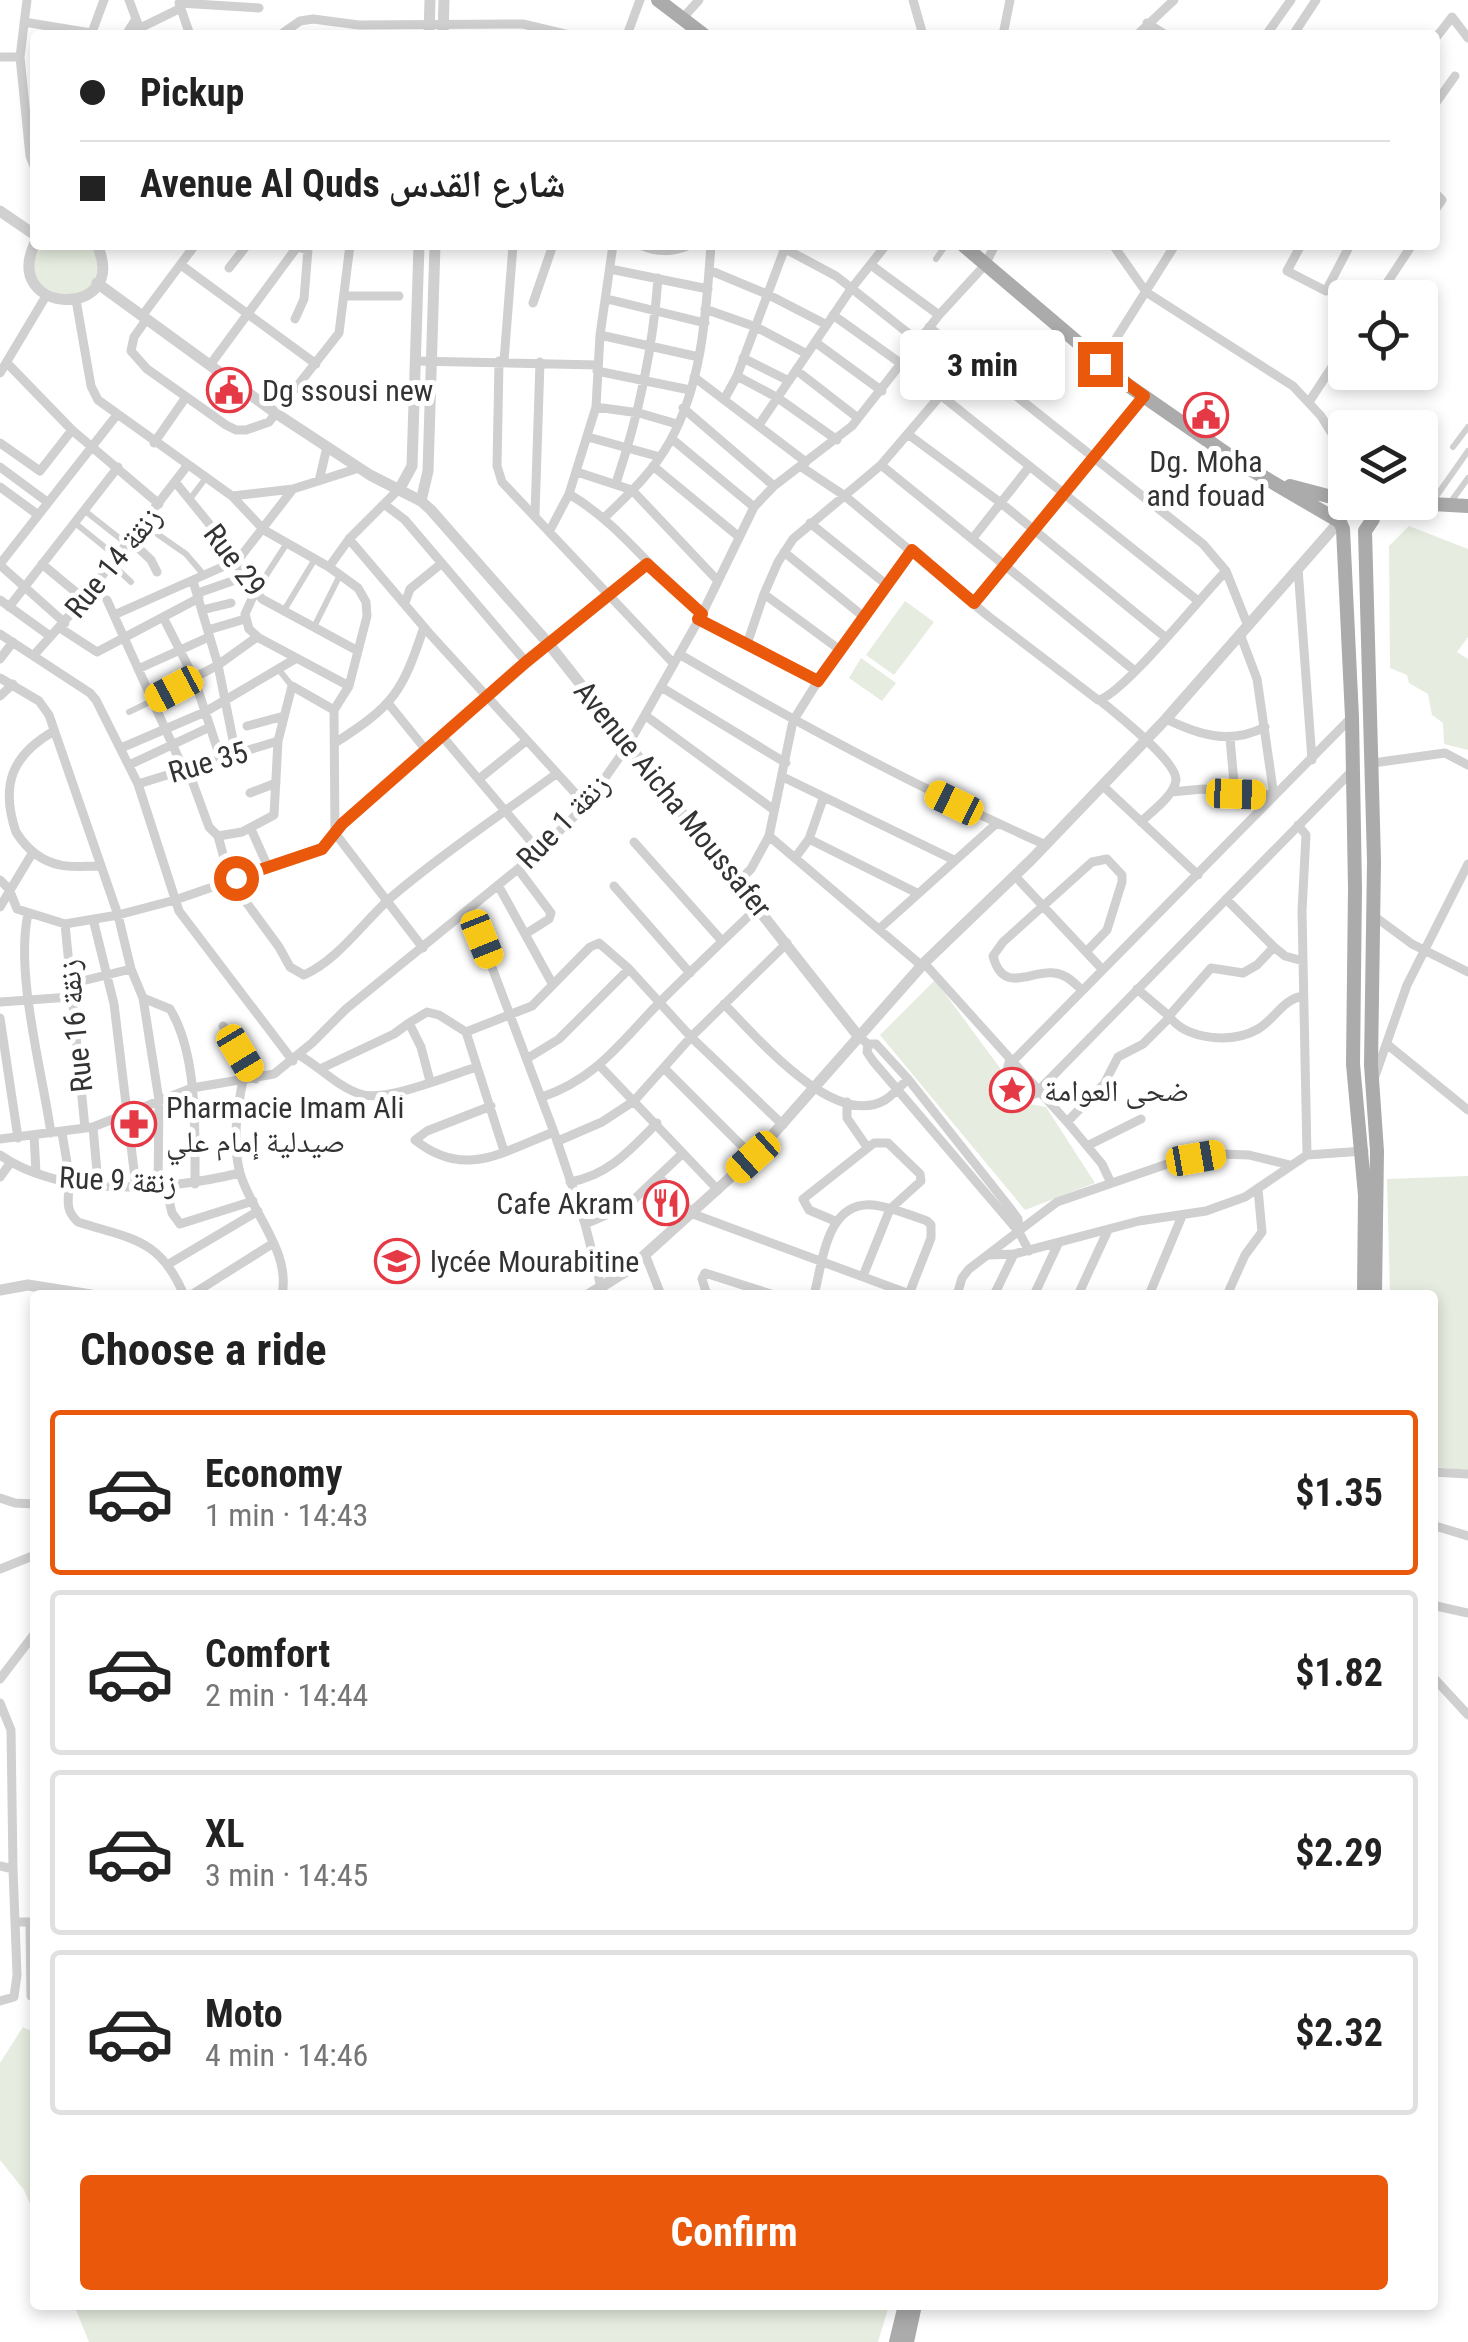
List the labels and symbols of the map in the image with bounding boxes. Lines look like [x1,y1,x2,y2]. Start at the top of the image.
callout: 3 min [900,329,1065,399]
route end [1078,342,1123,387]
public building icon: Dg ssousi new [206,367,252,413]
place label: Dg ssousi new [262,373,433,408]
public building icon: Dg. Moha and fouad [1183,392,1229,438]
place label: Dg. Moha and fouad [1147,444,1265,513]
street label: Rue 14 زنقة [58,499,168,625]
street label: Rue 29 [197,517,273,603]
car [140,662,208,716]
street label: Avenue Aicha Moussafer [567,674,779,924]
street label: Rue 35 [164,734,252,790]
street label: Rue 1 زنقة [509,766,617,876]
car [920,776,988,830]
car [1205,778,1267,810]
route start [214,856,259,901]
car [457,906,507,972]
street label: Rue 16 زنقة [51,958,99,1094]
car [212,1020,268,1086]
place icon: ضحى العوامة [989,1067,1035,1113]
place label: ضحى العوامة [1044,1073,1189,1109]
place label: Pharmacie Imam Ali صيدلية إمام علي [166,1090,404,1165]
pharmacy icon: Pharmacie Imam Ali صيدلية إمام علي [111,1101,157,1147]
car [721,1126,785,1188]
car [1164,1138,1228,1178]
street label: Rue 9 زنقة [58,1159,178,1201]
restaurant icon: Cafe Akram [643,1180,689,1226]
place label: Cafe Akram [496,1186,634,1221]
school or university icon: lycée Mourabitine [374,1238,420,1284]
place label: lycée Mourabitine [430,1244,639,1279]

